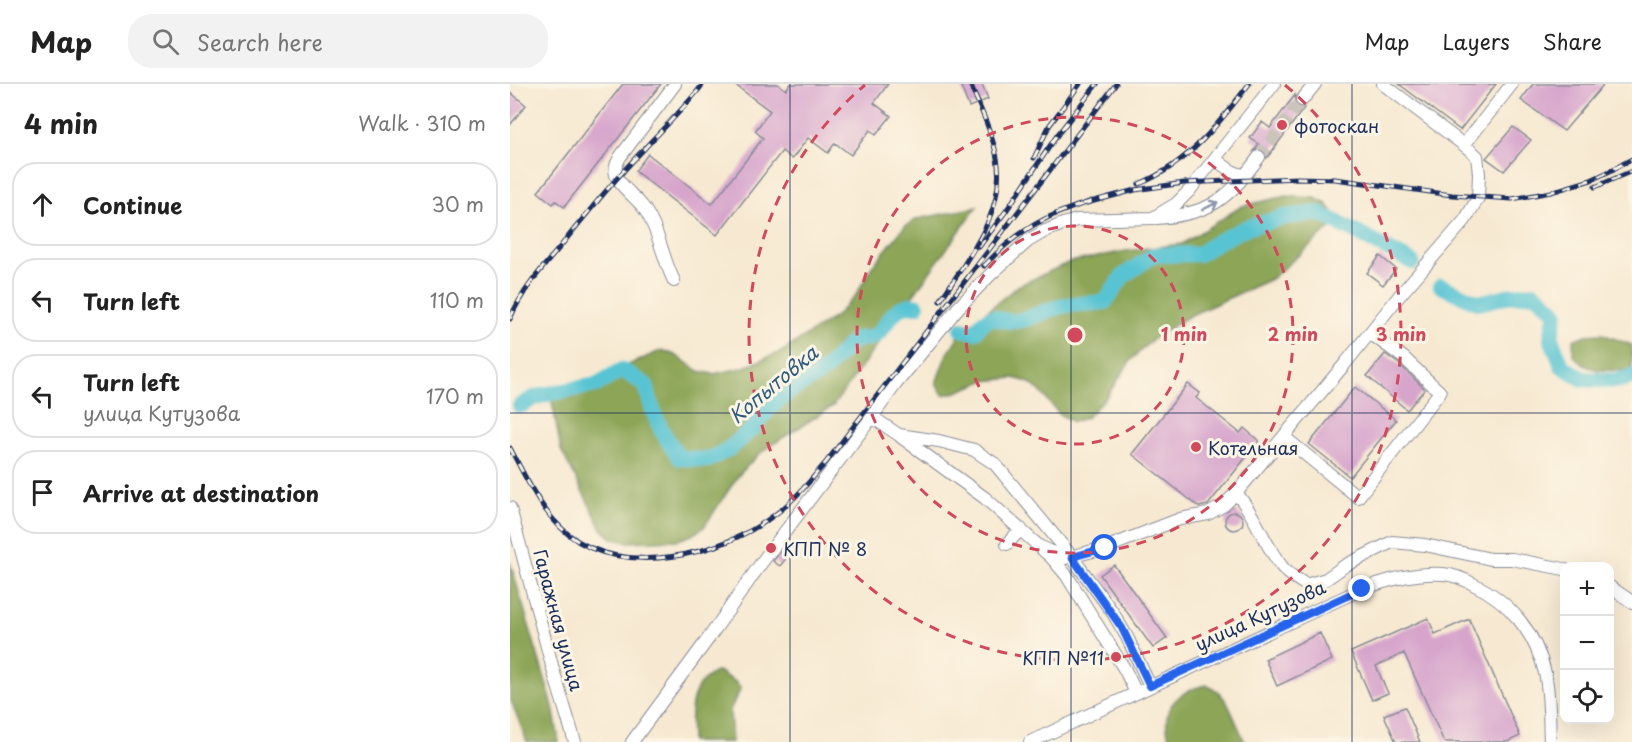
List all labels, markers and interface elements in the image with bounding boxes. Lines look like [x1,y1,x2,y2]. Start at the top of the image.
search box [128,14,548,68]
text: Map [30,20,92,63]
icon: search [149,25,182,58]
text: Search here [197,25,323,58]
text: Map [1365,25,1409,57]
text: Layers [1442,25,1510,57]
text: Share [1543,25,1602,57]
text: 4 min [24,104,98,143]
text: Walk · 310 m [358,108,486,138]
place label: фотоскан [1294,112,1379,139]
marker: фотоскан [1275,118,1289,132]
icon: ahead [26,188,59,221]
text: Continue [83,188,182,221]
text: 30 m [431,189,484,219]
one-way arrow [1200,200,1218,211]
icon: left [26,284,59,317]
text: Turn left [83,284,180,317]
text: 110 m [430,285,484,315]
text: 1 min [1161,320,1207,347]
text: 2 min [1268,320,1318,347]
text: 3 min [1376,320,1426,347]
centre of rings [1065,325,1085,345]
water label: Копытовка [722,337,824,430]
text: Turn left [83,365,180,398]
icon: left [26,380,59,413]
text: 170 m [426,381,484,411]
text: улица Кутузова [83,398,240,428]
place label: Котельная [1208,434,1299,461]
marker: Котельная [1189,440,1203,454]
icon: arrive [26,476,59,509]
text: Arrive at destination [83,476,319,509]
route start [1091,534,1117,560]
place label: КПП № 8 [783,535,867,562]
marker: КПП № 8 [764,541,778,555]
street label: Гаражная улица [527,546,591,695]
map controls [1560,562,1614,724]
button: + [1560,562,1614,616]
street label: улица Кутузова [1190,573,1331,657]
route end [1348,575,1374,601]
button: − [1560,616,1614,670]
place label: КПП №11 [1022,644,1104,671]
marker: КПП №11 [1109,650,1123,664]
button: locate [1560,670,1614,724]

